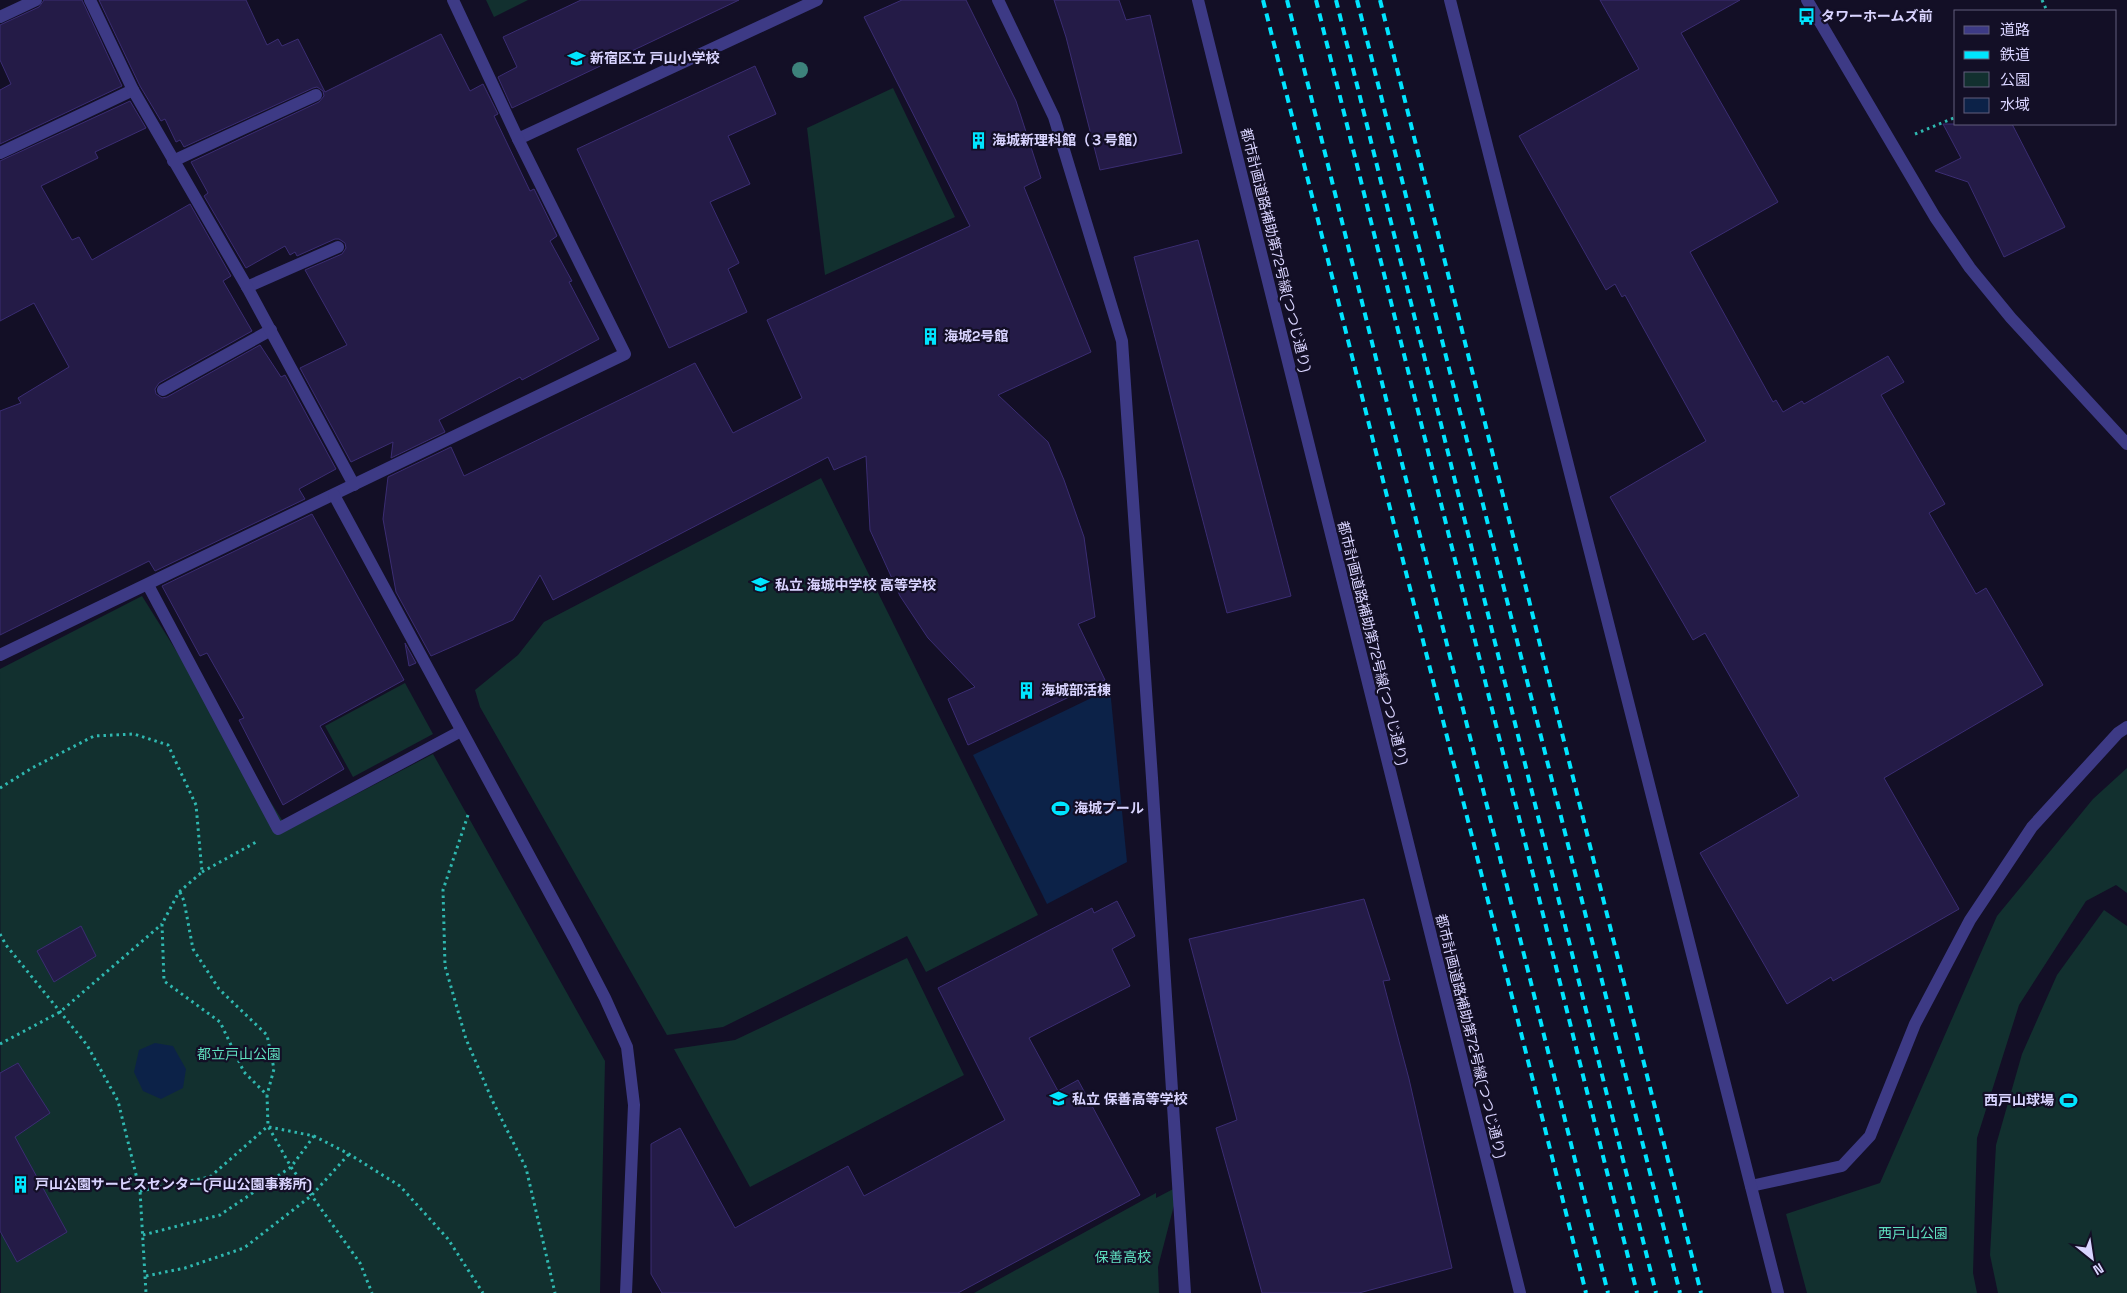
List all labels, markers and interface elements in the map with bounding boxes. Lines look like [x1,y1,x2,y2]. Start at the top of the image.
bus stop icon: タワーホームズ前 [1797,6,1817,26]
place label: タワーホームズ前 [1821,7,1933,25]
legend [1954,10,2117,125]
text: 道路 [2000,20,2030,39]
text: 鉄道 [2000,45,2030,64]
school or university icon: 新宿区立 戸山小学校 [566,48,586,68]
place label: 新宿区立 戸山小学校 [590,49,720,67]
text: 公園 [2000,70,2030,89]
text: 水域 [2000,95,2030,114]
street label: 都市計画道路補助第72号線(つつじ通り) [1237,126,1315,374]
building icon: 海城新理科館（３号館） [968,130,988,150]
place label: 海城新理科館（３号館） [992,131,1146,149]
building icon: 海城2号館 [920,326,940,346]
place label: 海城2号館 [944,327,1008,345]
street label: 都市計画道路補助第72号線(つつじ通り) [1334,519,1412,767]
school or university icon: 私立 海城中学校 高等学校 [751,575,771,595]
place label: 私立 海城中学校 高等学校 [775,576,936,594]
building icon: 海城部活棟 [1017,680,1037,700]
place label: 海城部活棟 [1041,681,1111,699]
sports icon: 海城プール [1050,798,1070,818]
place label: 海城プール [1074,799,1144,817]
street label: 都市計画道路補助第72号線(つつじ通り) [1432,912,1510,1160]
park label: 都立戸山公園 [197,1045,281,1063]
school or university icon: 私立 保善高等学校 [1048,1089,1068,1109]
place label: 私立 保善高等学校 [1072,1090,1188,1108]
sports icon: 西戸山球場 [2058,1090,2078,1110]
place label: 西戸山球場 [1984,1091,2054,1109]
building icon: 戸山公園サービスセンター(戸山公園事務所) [11,1174,31,1194]
place label: 戸山公園サービスセンター(戸山公園事務所) [35,1175,312,1193]
park label: 西戸山公園 [1878,1224,1948,1242]
north arrow [2067,1233,2117,1283]
park label: 保善高校 [1095,1248,1151,1266]
text: N [2090,1259,2107,1279]

